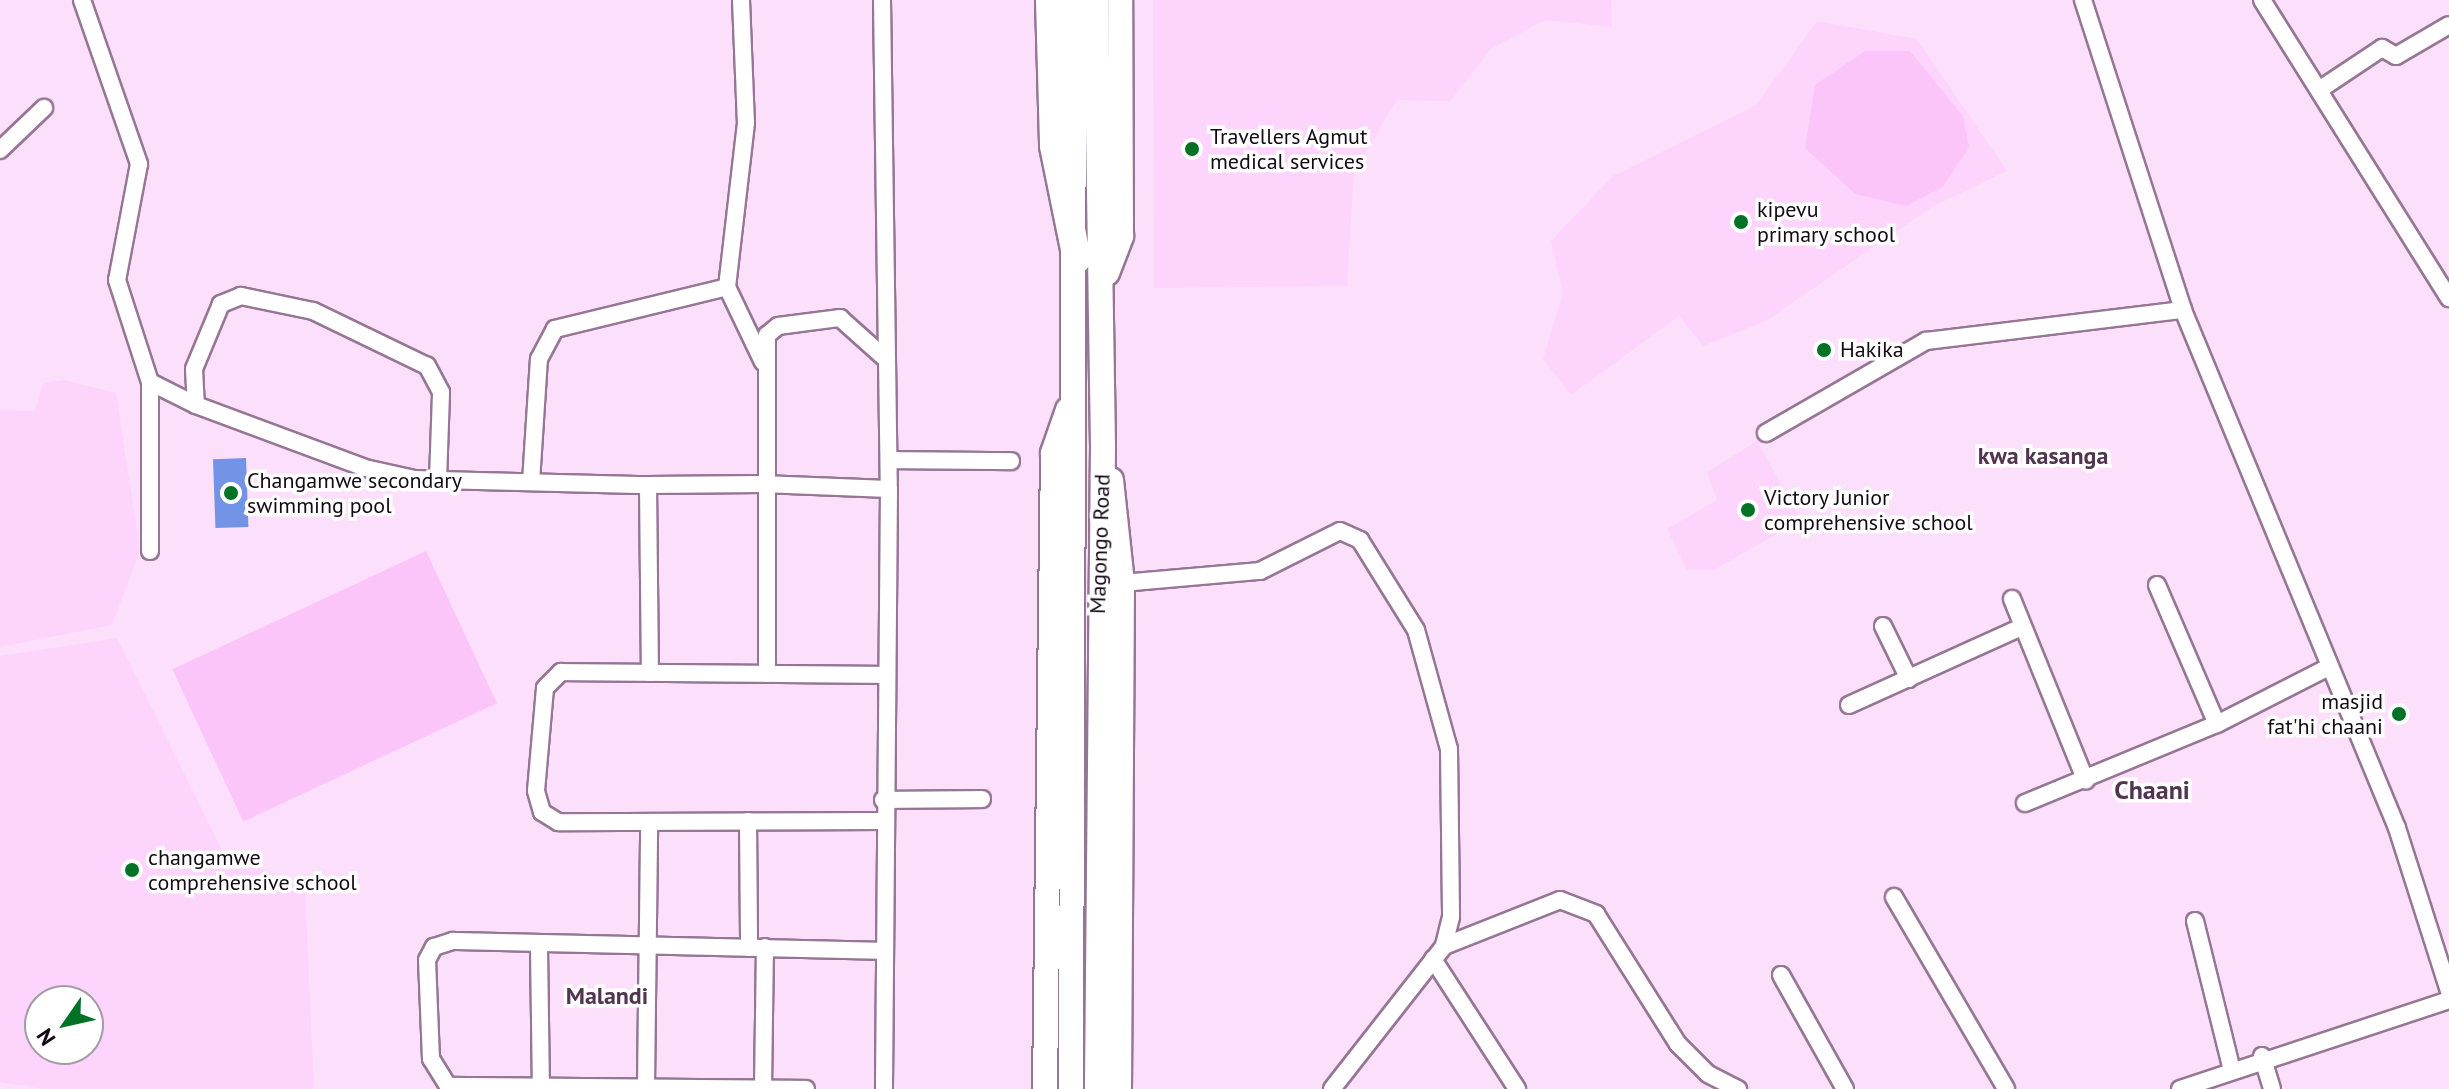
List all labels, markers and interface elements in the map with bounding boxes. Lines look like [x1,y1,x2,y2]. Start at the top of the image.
place label: Travellers Agmut medical services [1210,123,1368,174]
marker: Travellers Agmut medical services [1181,138,1203,160]
place label: kipevu primary school [1757,196,1896,248]
marker: kipevu primary school [1732,213,1750,231]
place label: Hakika [1840,337,1904,363]
marker: Hakika [1815,341,1833,359]
district label: kwa kasanga [1978,442,2108,470]
place label: Changamwe secondary swimming pool [247,467,462,518]
street label: Magongo Road [1084,474,1116,614]
marker: Changamwe secondary swimming pool [222,484,240,502]
place label: Victory Junior comprehensive school [1764,484,1973,536]
marker: Victory Junior comprehensive school [1739,501,1757,519]
place label: masjid fat'hi chaani [2267,688,2383,740]
marker: masjid fat'hi chaani [2390,705,2408,723]
district label: Chaani [2114,774,2190,806]
place label: changamwe comprehensive school [148,844,357,896]
marker: changamwe comprehensive school [123,861,141,879]
district label: Malandi [566,982,648,1010]
north arrow [24,985,104,1065]
text: N [30,1023,61,1051]

